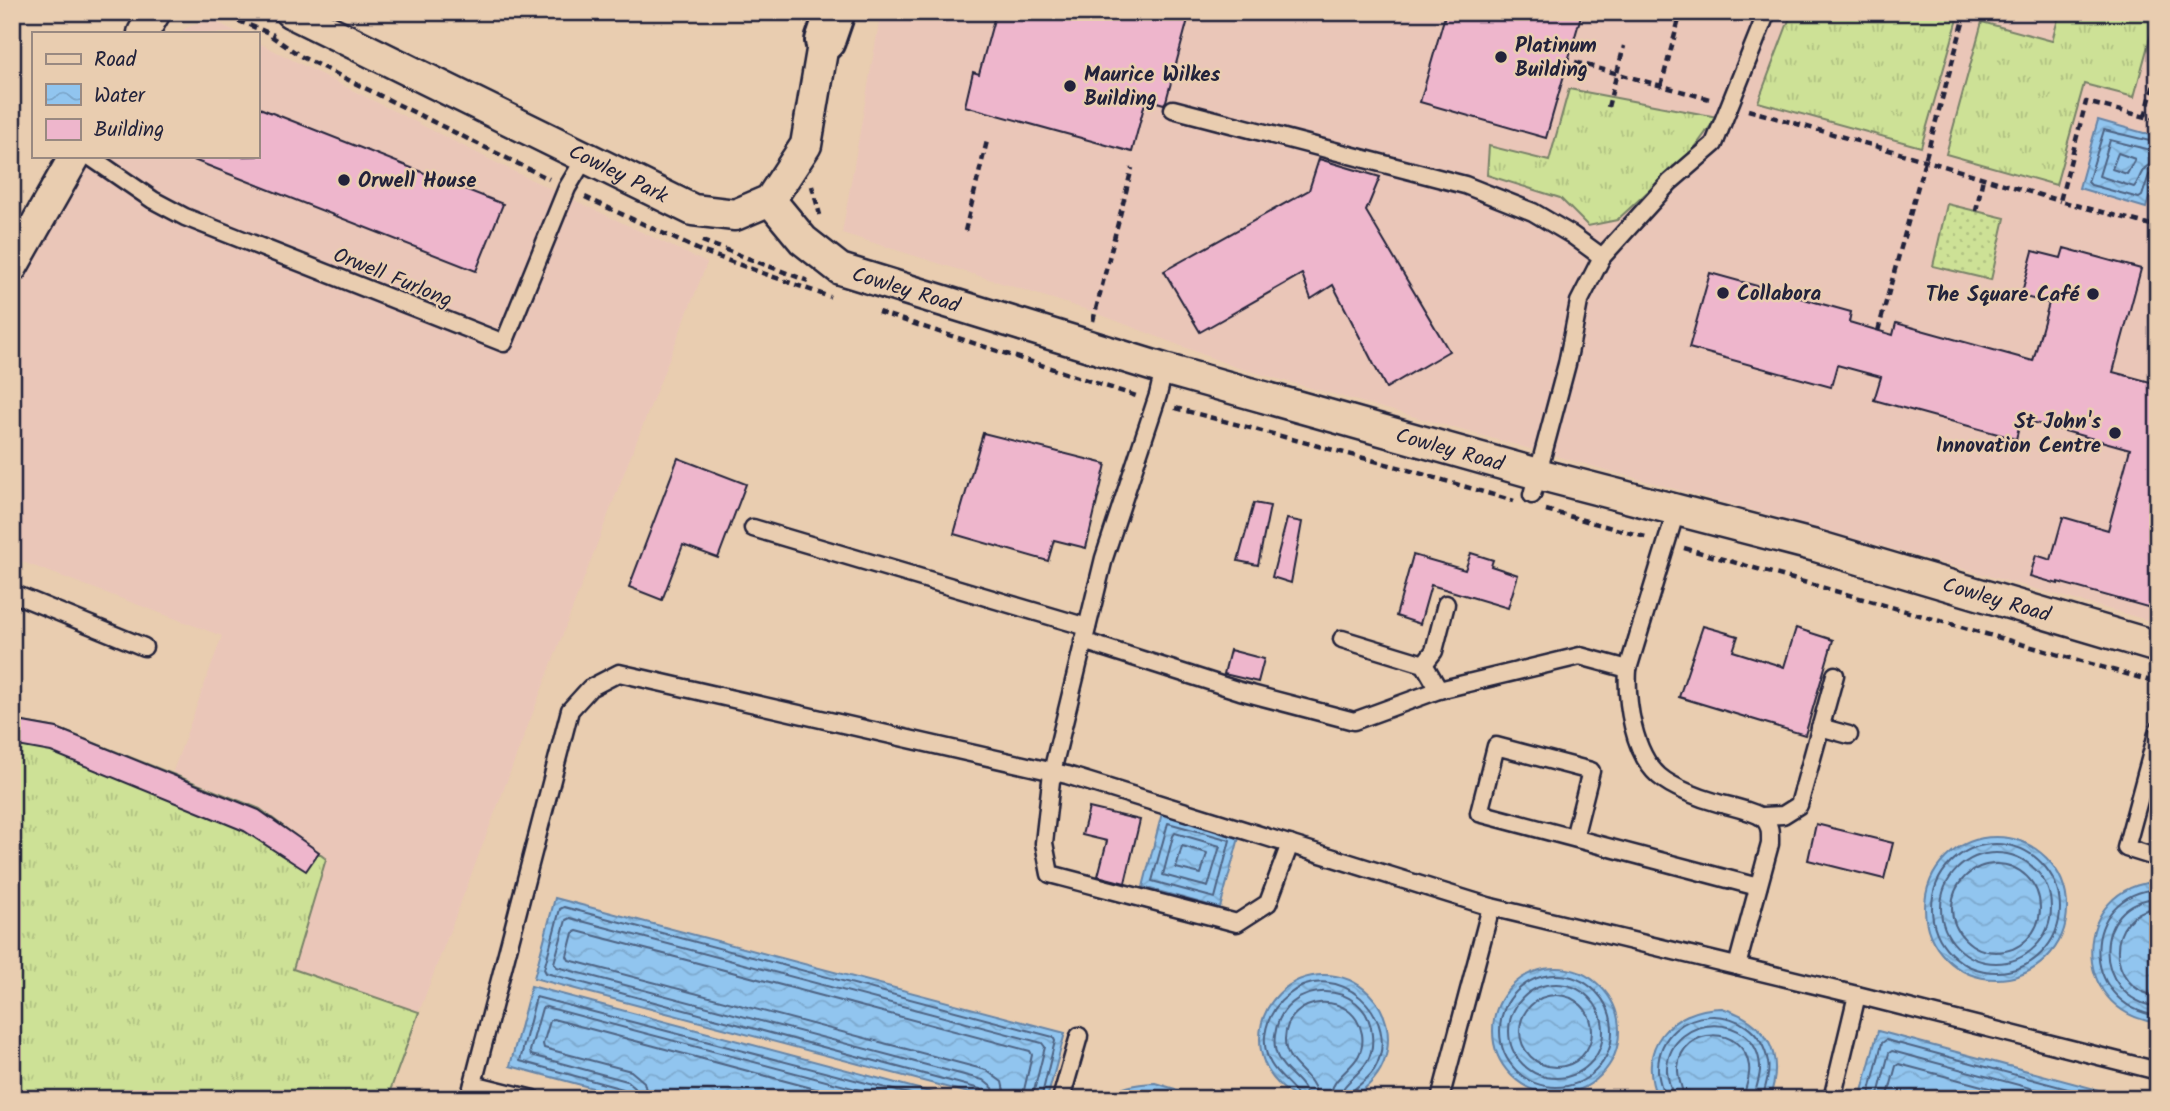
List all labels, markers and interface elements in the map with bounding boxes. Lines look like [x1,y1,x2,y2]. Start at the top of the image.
place label: Platinum Building [1515,30,1597,87]
legend [32,32,259,158]
text: Road [94,44,137,77]
marker: Platinum Building [1493,49,1509,65]
place label: Maurice Wilkes Building [1084,59,1221,116]
marker: Maurice Wilkes Building [1062,78,1078,94]
text: Water [94,80,146,113]
text: Building [94,114,164,147]
street label: Cowley Park [562,136,673,213]
place label: Orwell House [358,165,477,198]
marker: Orwell House [336,172,352,188]
street label: Orwell Furlong [328,239,457,317]
street label: Cowley Road [848,259,964,323]
place label: Collabora [1737,278,1821,311]
place label: The Square Café [1926,279,2080,312]
marker: Collabora [1715,285,1731,301]
marker: The Square Café [2085,286,2101,302]
place label: St John's Innovation Centre [1936,406,2101,463]
street label: Cowley Road [1392,420,1508,482]
marker: St John's Innovation Centre [2107,425,2123,441]
street label: Cowley Road [1938,569,2055,633]

